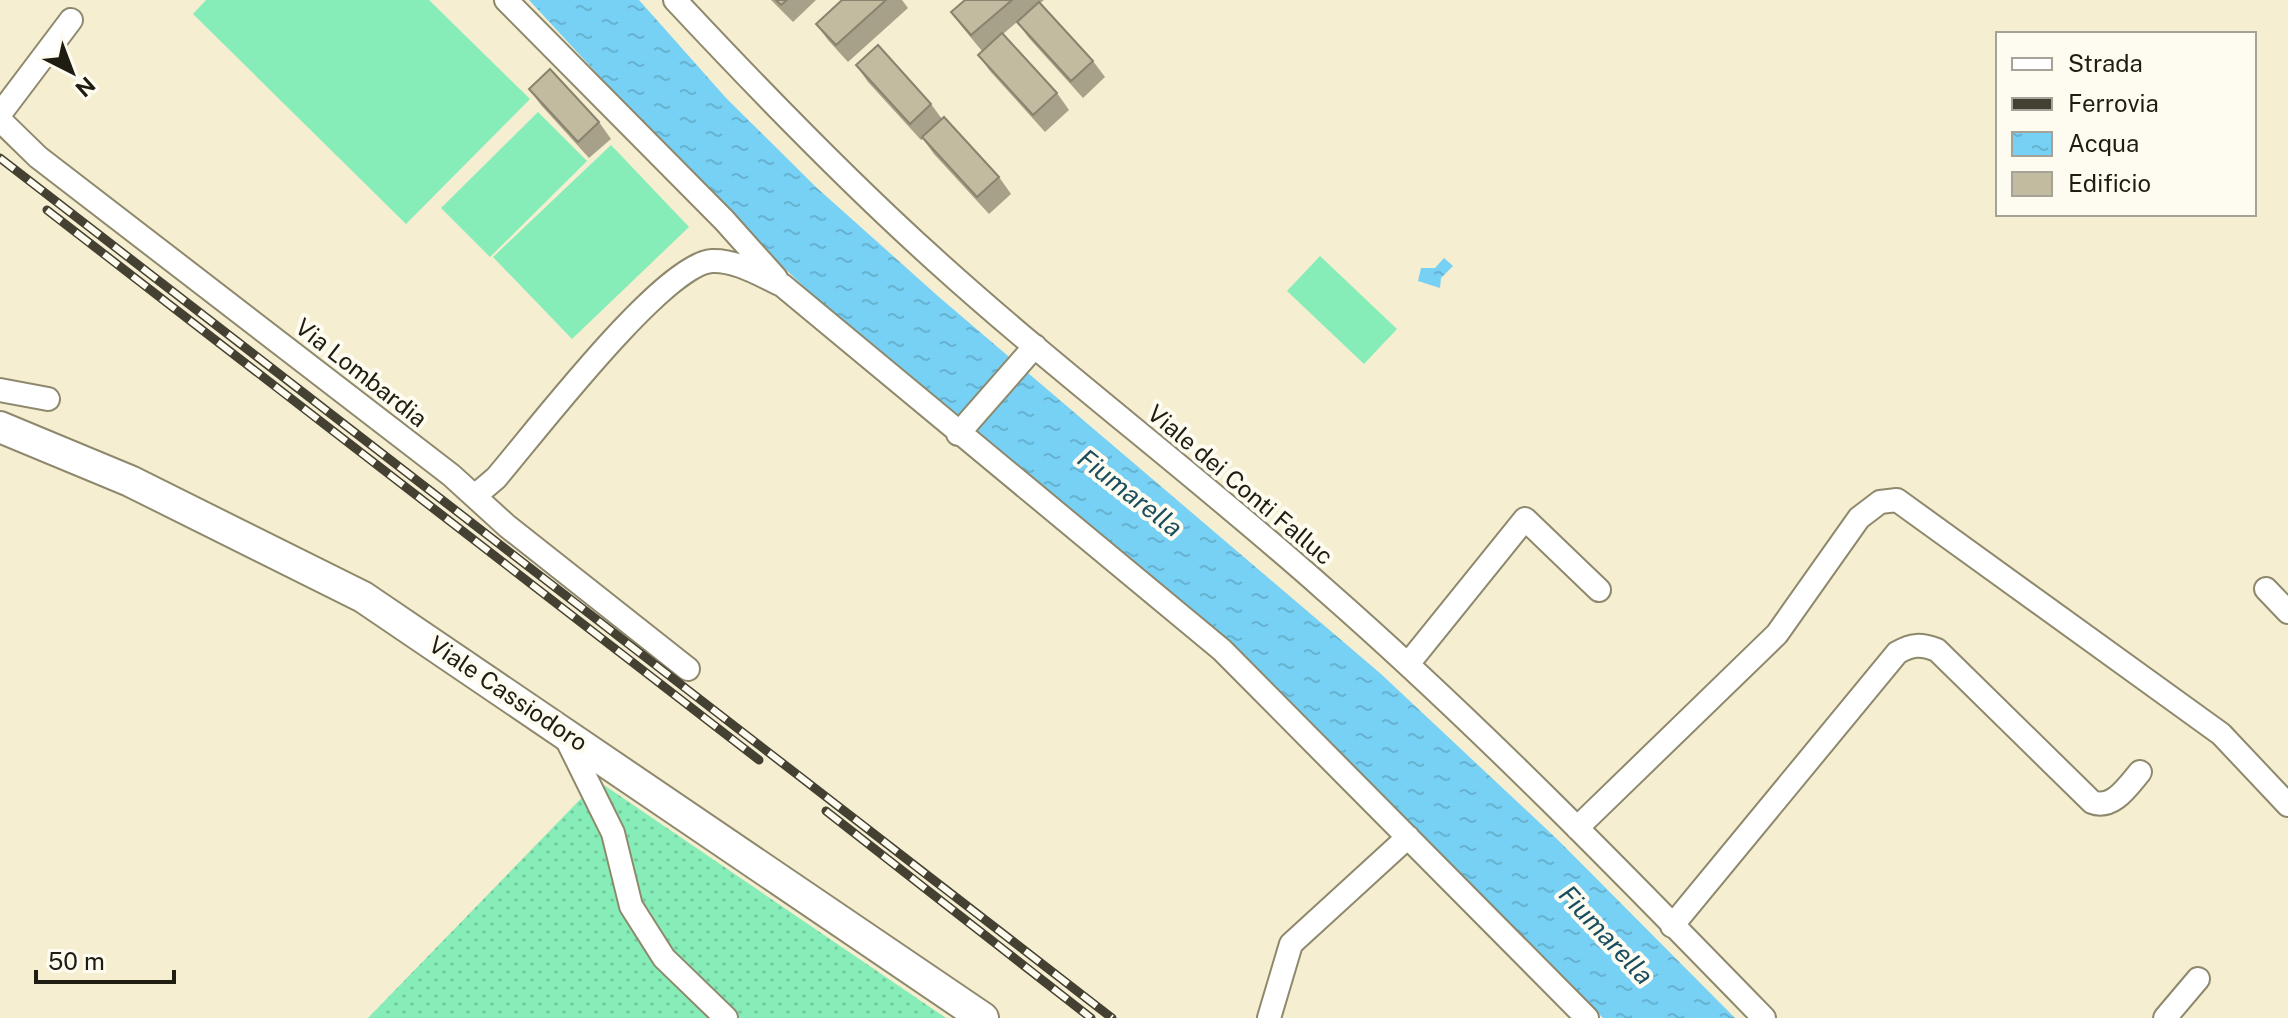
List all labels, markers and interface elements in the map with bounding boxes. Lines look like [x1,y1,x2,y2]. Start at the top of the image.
north arrow [32,32,112,112]
legend [1996,32,2256,216]
text: Strada [2068,49,2143,77]
text: N [70,71,100,102]
text: Ferrovia [2068,89,2159,117]
text: Acqua [2068,129,2139,157]
text: Edificio [2068,169,2151,197]
street label: Via Lombardia [290,312,433,432]
street label: Viale dei Conti Falluc [1142,399,1339,570]
water label: Fiumarella [1072,442,1189,543]
street label: Viale Cassiodoro [424,630,593,757]
water label: Fiumarella [1553,879,1660,991]
scale bar [36,934,174,984]
text: 50 m [48,947,105,975]

